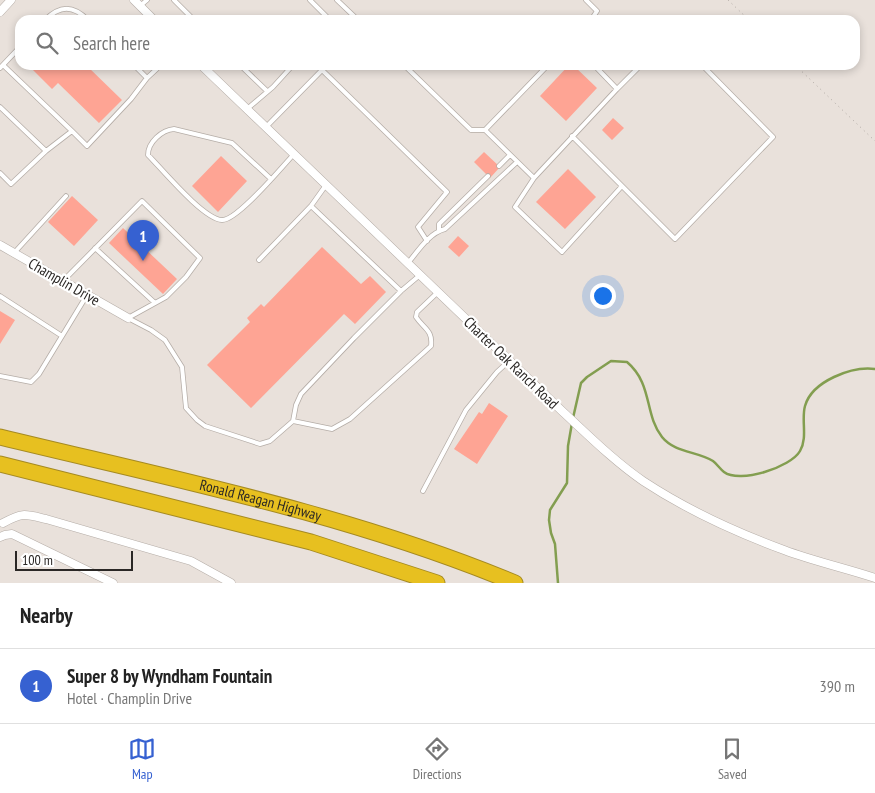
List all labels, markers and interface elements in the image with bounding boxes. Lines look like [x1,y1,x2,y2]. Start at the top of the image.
search box [15,15,860,70]
icon: search [33,29,61,57]
text: Search here [73,31,150,55]
pin: 1 [127,220,159,261]
street label: Champlin Drive [25,253,103,310]
your location [590,283,616,309]
street label: Charter Oak Ranch Road [460,312,563,413]
street label: Ronald Reagan Highway [198,475,324,525]
scale bar [15,548,132,571]
text: 100 m [22,551,53,569]
text: Nearby [20,602,73,629]
text: Super 8 by Wyndham Fountain [67,664,272,688]
text: 1 [32,676,40,696]
text: 390 m [820,676,855,696]
text: Hotel · Champlin Drive [67,688,192,708]
tab: Map [128,735,156,783]
tab: Directions [413,735,461,783]
tab: Saved [718,735,747,783]

